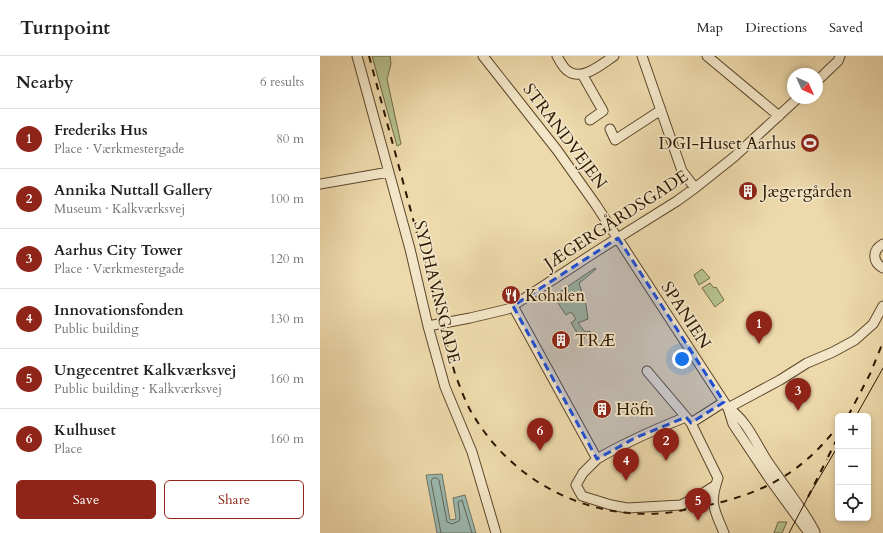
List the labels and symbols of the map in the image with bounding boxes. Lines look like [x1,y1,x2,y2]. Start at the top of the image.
north arrow [787,68,823,104]
street label: STRANDVEJEN [518,78,613,194]
place label: DGI-Huset Aarhus [658,132,796,155]
sports icon: DGI-Huset Aarhus [799,132,821,154]
street label: JÆGERGÅRDSGADE [537,165,692,277]
building icon: Jægergården [737,180,759,202]
place label: Jægergården [759,180,852,203]
street label: SYDHAVNSGADE [408,218,466,366]
street label: SPANIEN [656,277,717,354]
restaurant icon: Kohalen [500,284,522,306]
place label: Kohalen [525,284,586,307]
pin: 1 [746,311,772,344]
building icon: TRÆ [550,329,572,351]
place label: TRÆ [575,329,615,352]
your location [672,349,692,369]
pin: 3 [785,378,811,411]
building icon: Höfn [591,398,613,420]
place label: Höfn [616,398,655,421]
pin: 6 [527,418,553,451]
pin: 2 [653,428,679,461]
pin: 4 [613,448,639,481]
pin: 5 [685,488,711,521]

